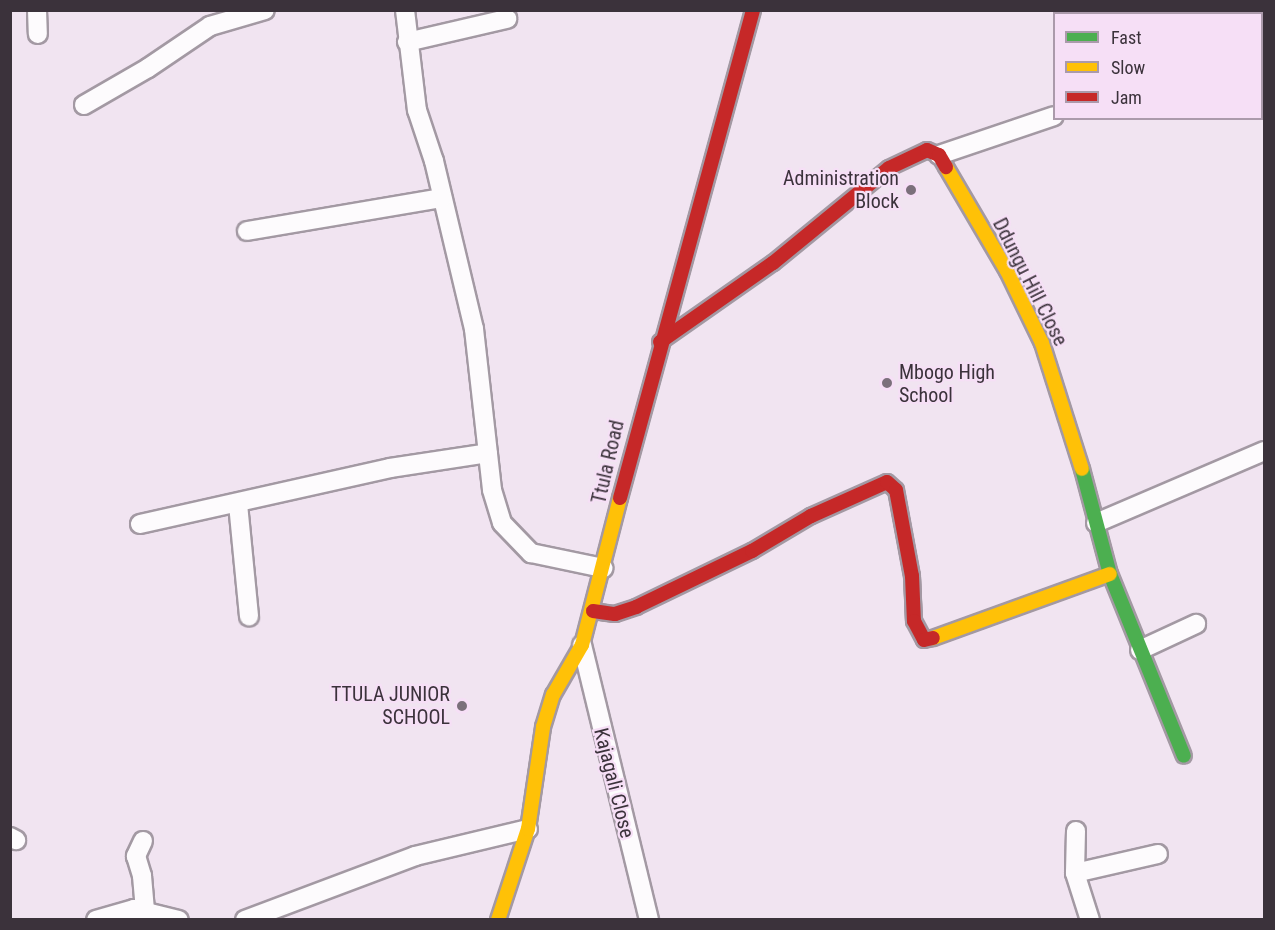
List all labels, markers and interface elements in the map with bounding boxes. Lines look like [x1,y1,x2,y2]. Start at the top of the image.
legend [1053,12,1263,120]
text: Fast [1111,27,1142,48]
text: Slow [1111,57,1145,78]
text: Jam [1111,87,1142,108]
place label: Administration Block [783,166,899,213]
marker: Administration Block [904,183,918,197]
street label: Ddungu Hill Close [988,214,1072,350]
place label: Mbogo High School [899,360,995,407]
marker: Mbogo High School [880,376,894,390]
street label: Ttula Road [587,418,629,506]
place label: TTULA JUNIOR SCHOOL [331,682,450,729]
marker: TTULA JUNIOR SCHOOL [455,699,469,713]
street label: Kajagali Close [589,726,639,840]

